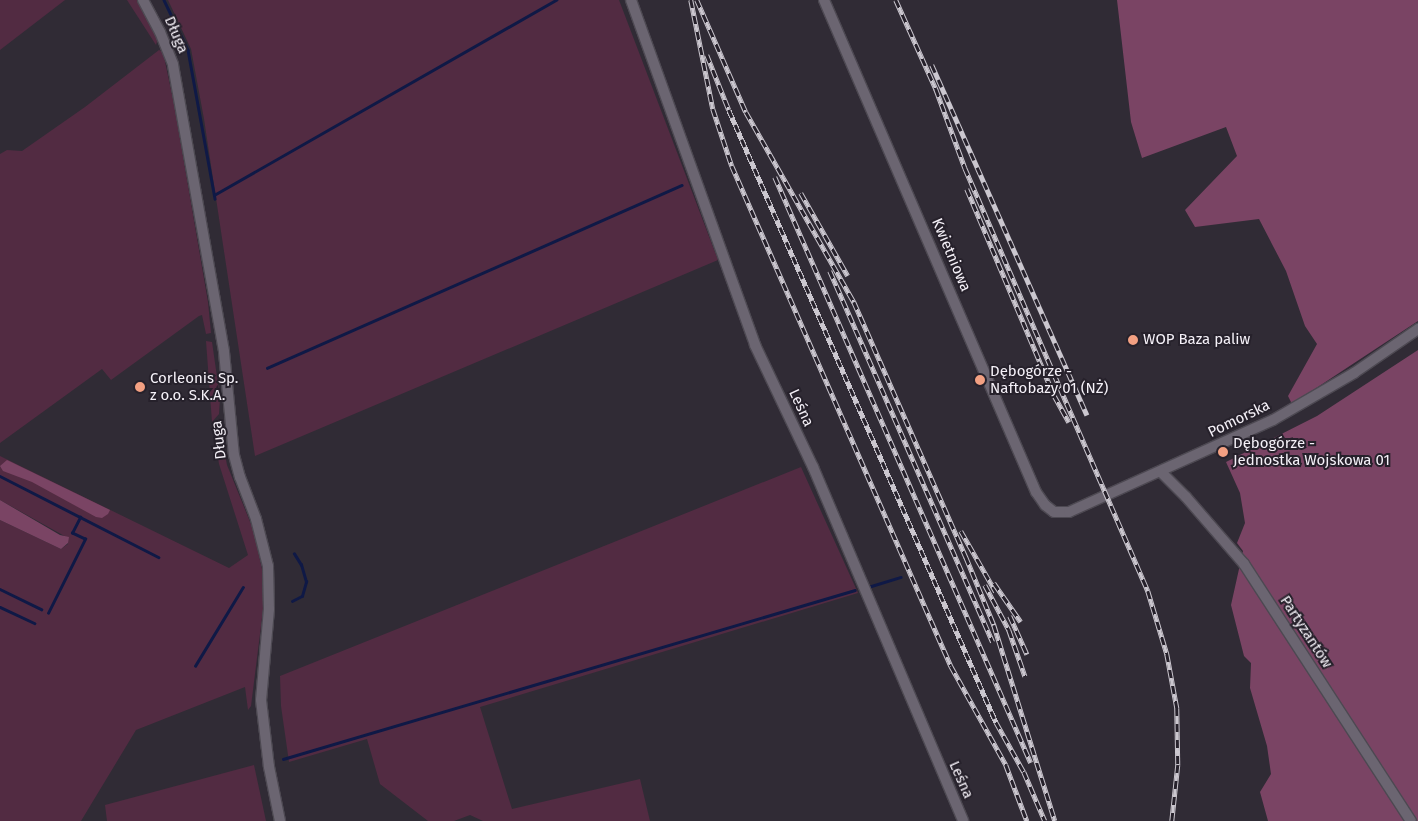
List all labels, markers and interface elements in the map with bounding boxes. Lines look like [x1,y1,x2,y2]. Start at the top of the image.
street label: Długa [160,14,192,56]
street label: Kwietniowa [928,216,974,294]
place label: WOP Baza paliw [1143,331,1250,349]
marker: WOP Baza paliw [1127,334,1139,346]
place label: Dębogórze - Naftobazy 01 (NŻ) [990,362,1108,397]
place label: Corleonis Sp. z o.o. S.K.A. [150,369,238,404]
marker: Dębogórze - Naftobazy 01 (NŻ) [974,374,986,386]
marker: Corleonis Sp. z o.o. S.K.A. [134,381,146,393]
street label: Leśna [785,386,817,430]
street label: Pomorska [1205,396,1273,442]
street label: Długa [208,420,230,460]
place label: Dębogórze - Jednostka Wojskowa 01 [1233,434,1390,469]
marker: Dębogórze - Jednostka Wojskowa 01 [1217,446,1229,458]
street label: Partyzantów [1276,592,1336,672]
street label: Leśna [945,758,977,802]

